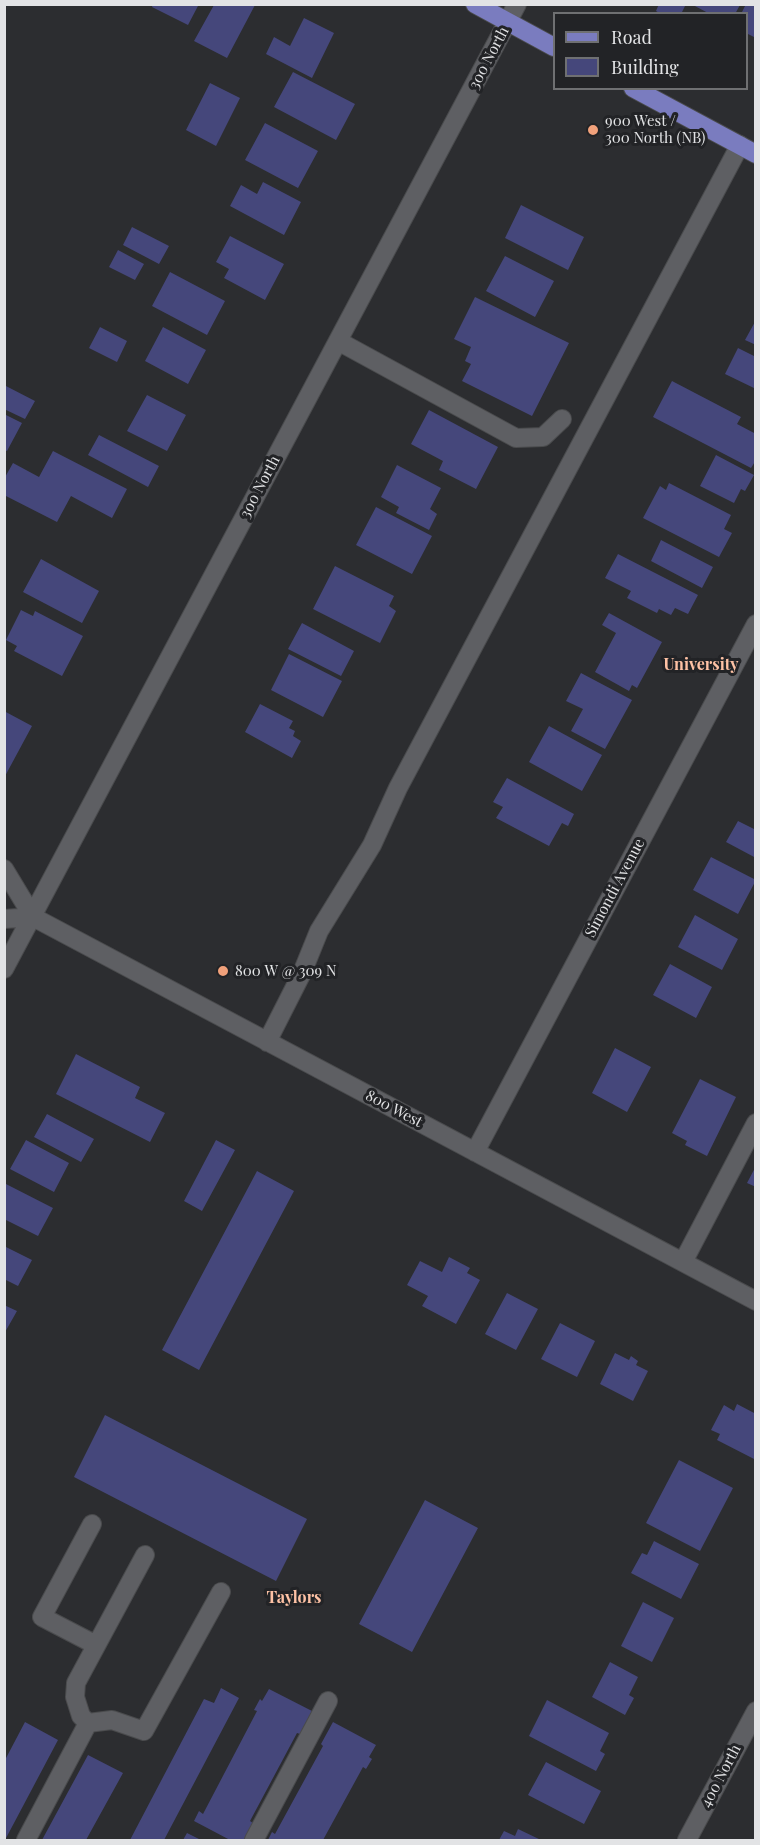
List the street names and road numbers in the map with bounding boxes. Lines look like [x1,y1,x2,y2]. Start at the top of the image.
street label: 300 North [465,24,513,92]
street label: 300 North [236,453,284,521]
street label: Simondi Avenue [581,836,649,940]
street label: 800 West [363,1087,425,1131]
street label: 400 North [697,1742,745,1810]

